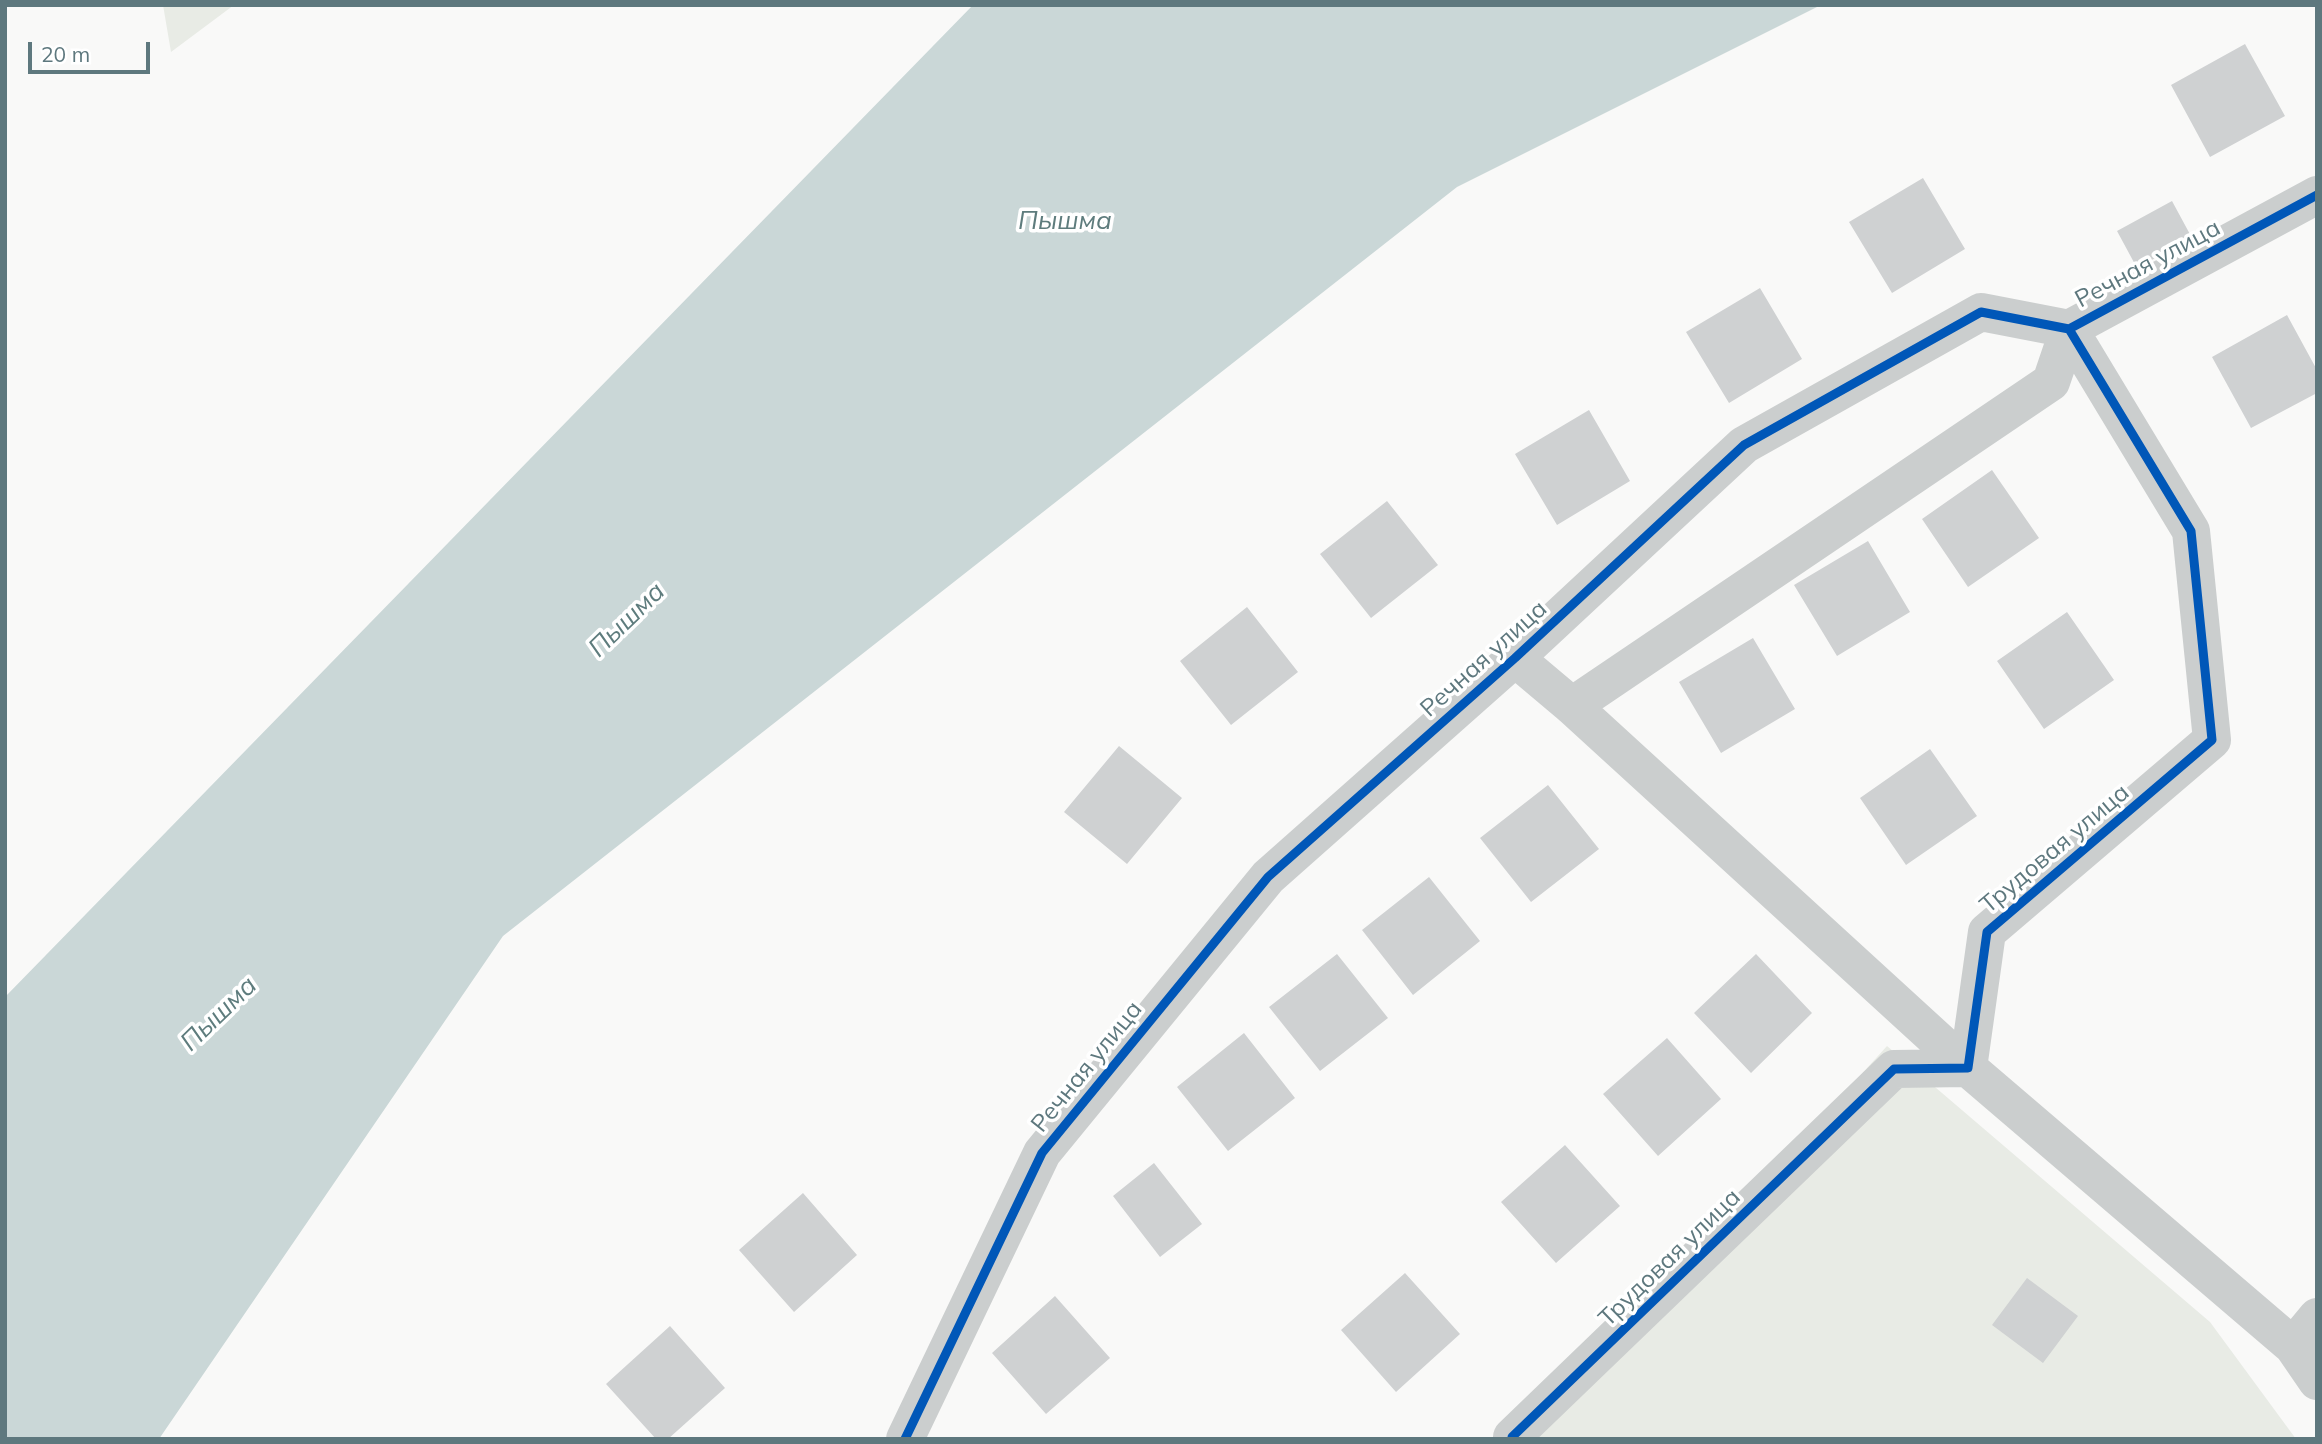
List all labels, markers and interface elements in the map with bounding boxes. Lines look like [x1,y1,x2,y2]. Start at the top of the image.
scale bar [32,28,154,72]
text: 20 m [41,41,90,67]
water label: Пышма [1018,205,1112,237]
street label: Речная улица [2070,214,2226,314]
water label: Пышма [582,576,672,664]
street label: Речная улица [1415,595,1553,723]
street label: Трудовая улица [1975,778,2135,920]
water label: Пышма [174,970,264,1058]
street label: Речная улица [1025,996,1149,1138]
street label: Трудовая улица [1593,1183,1747,1333]

